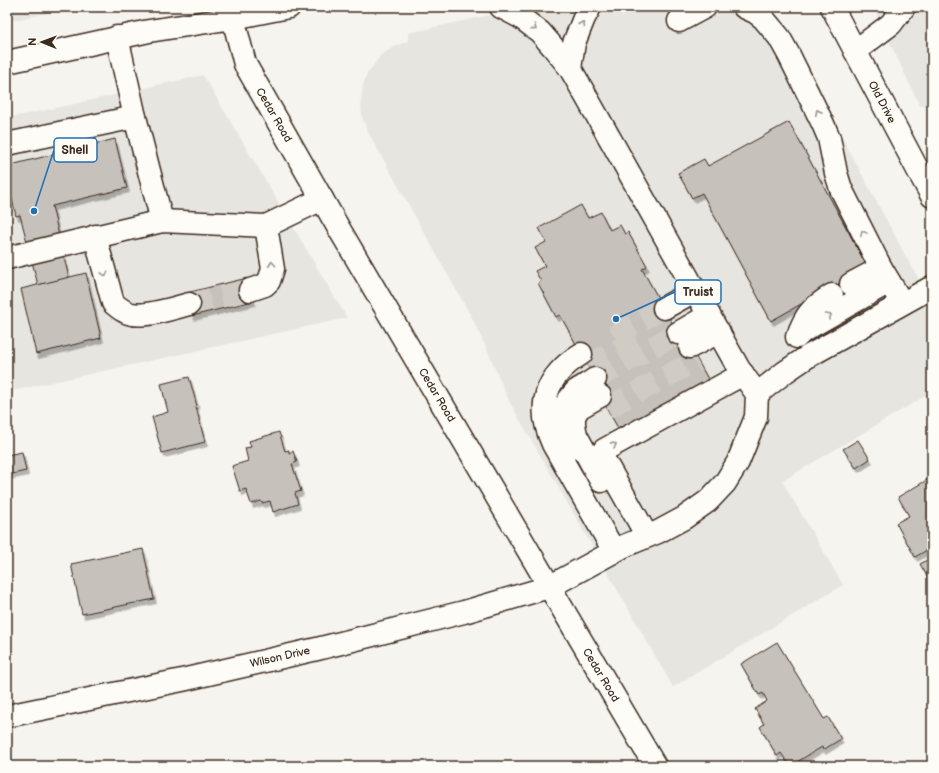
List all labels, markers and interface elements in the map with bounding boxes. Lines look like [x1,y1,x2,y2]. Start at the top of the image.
one-way arrow [578,20,586,27]
north arrow [22,22,62,62]
one-way arrow [530,23,537,30]
text: N [26,38,39,46]
street label: Old Drive [865,79,899,126]
street label: Cedar Road [253,86,295,144]
one-way arrow [815,109,823,117]
callout: Shell [54,138,97,162]
text: Shell [62,143,88,158]
one-way arrow [861,230,868,237]
one-way arrow [267,261,276,267]
one-way arrow [100,270,109,277]
callout: Truist [675,280,721,304]
text: Truist [683,285,713,300]
one-way arrow [825,313,832,320]
street label: Cedar Road [416,366,458,424]
one-way arrow [609,443,617,450]
street label: Wilson Drive [249,644,312,670]
street label: Cedar Road [580,646,622,704]

